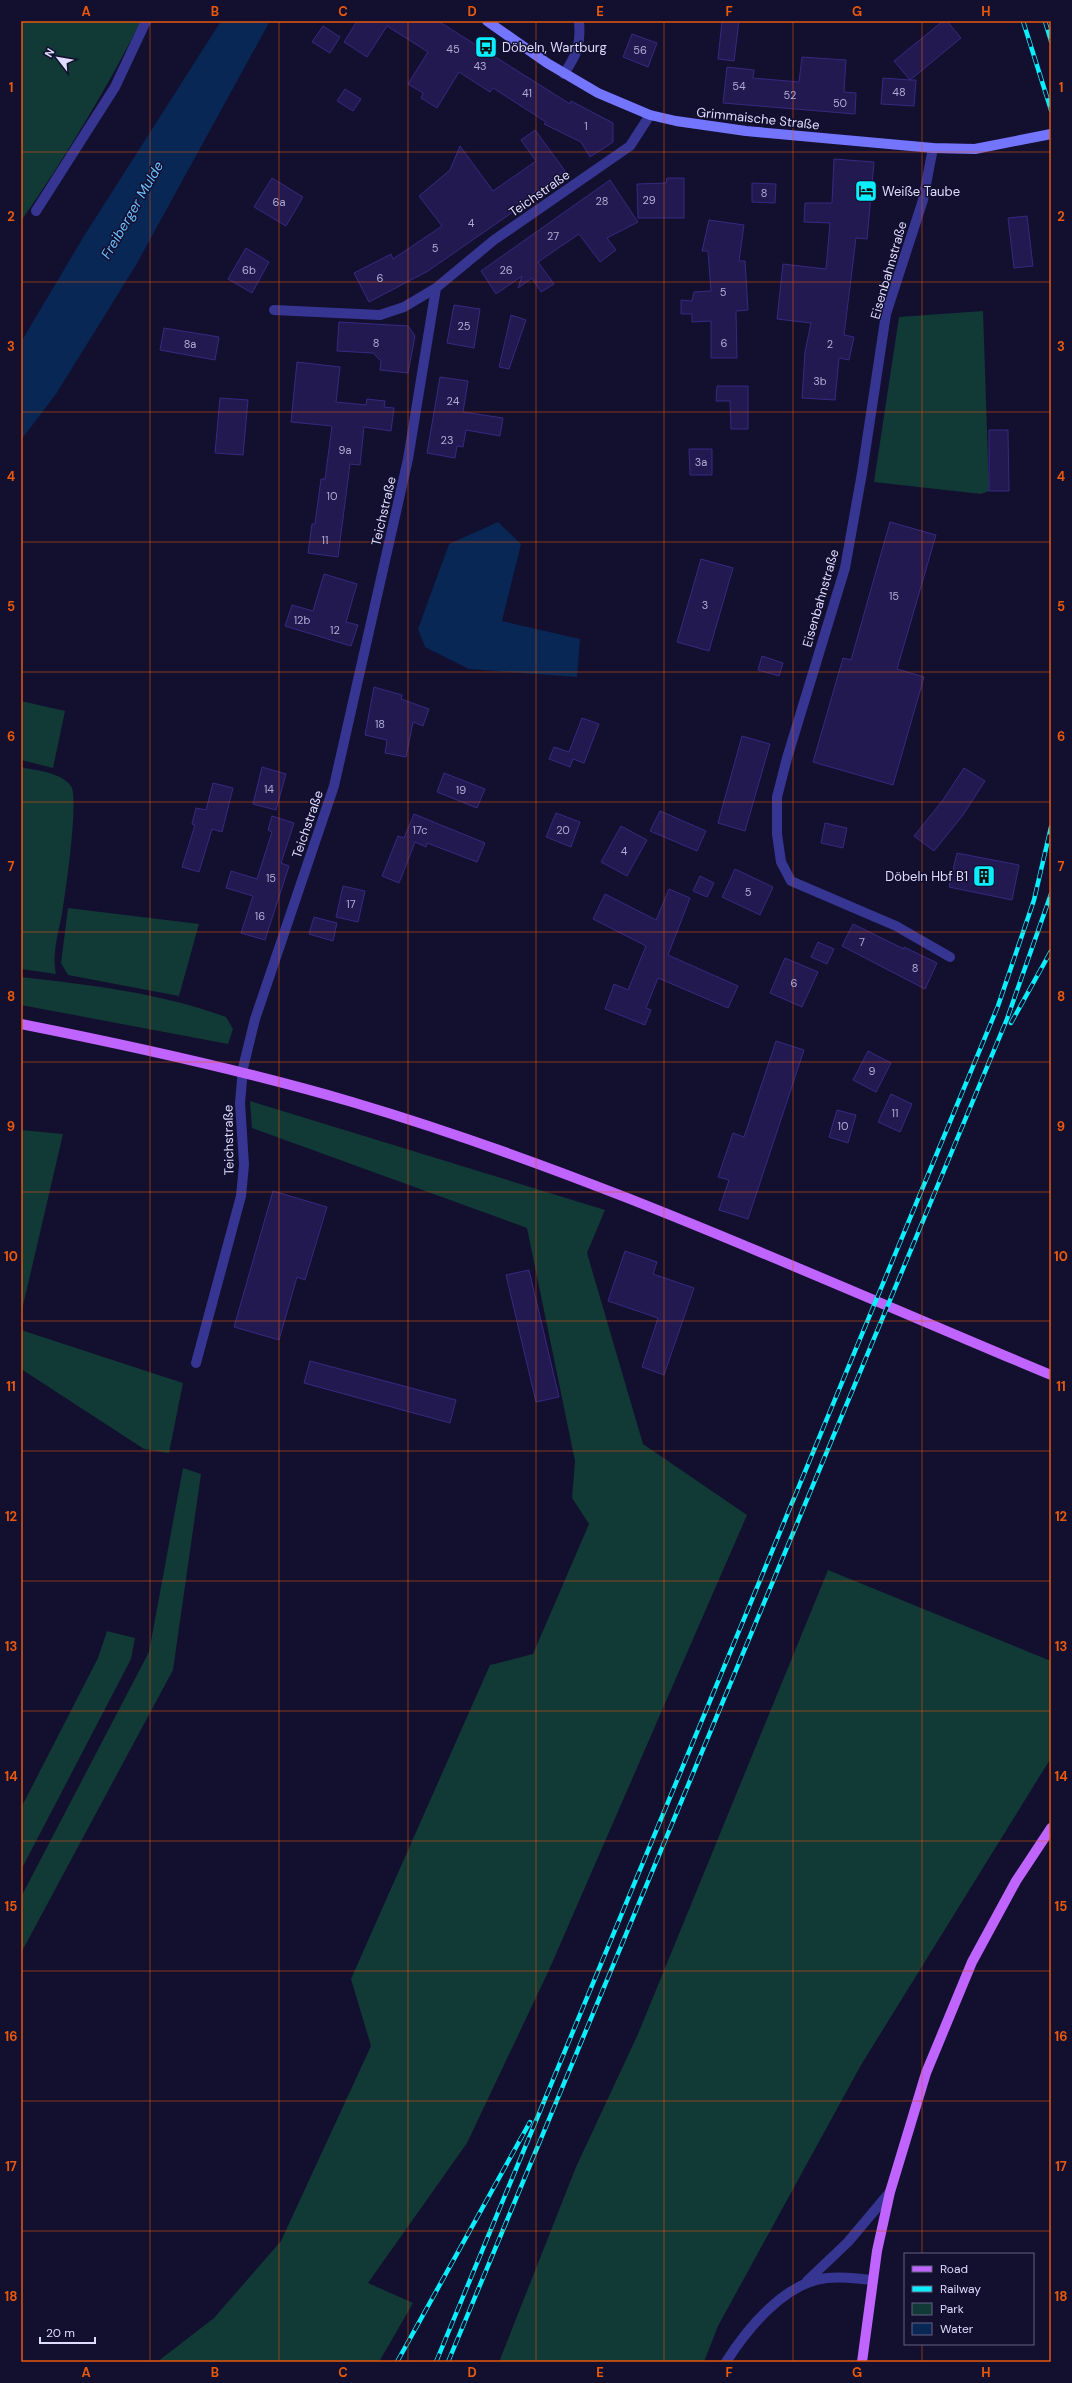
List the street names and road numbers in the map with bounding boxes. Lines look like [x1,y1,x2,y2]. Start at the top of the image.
street label: Grimmaische Straße [696,104,820,133]
street label: Teichstraße [506,166,573,221]
street label: Eisenbahnstraße [866,219,911,321]
street label: Teichstraße [367,475,400,547]
street label: Eisenbahnstraße [798,547,843,649]
street label: Teichstraße [288,788,327,860]
street label: Teichstraße [219,1105,238,1175]

